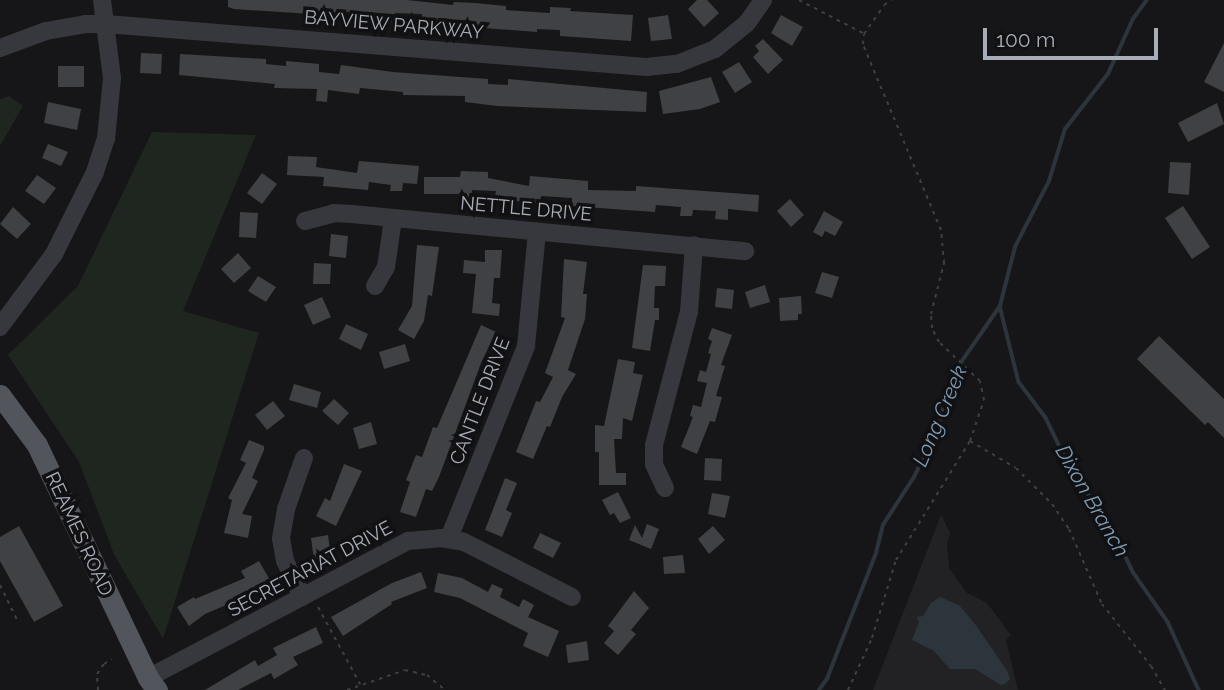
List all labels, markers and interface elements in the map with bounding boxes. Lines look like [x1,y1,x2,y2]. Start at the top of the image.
street label: BAYVIEW PARKWAY [303,6,485,44]
scale bar [986,14,1161,58]
text: 100 m [996,27,1055,52]
street label: NETTLE DRIVE [459,192,593,226]
street label: CANTLE DRIVE [445,334,515,468]
water label: Long Creek [907,362,973,470]
water label: Dixon Branch [1050,441,1134,561]
street label: REAMES ROAD [40,468,118,600]
street label: SECRETARIAT DRIVE [224,516,396,622]

